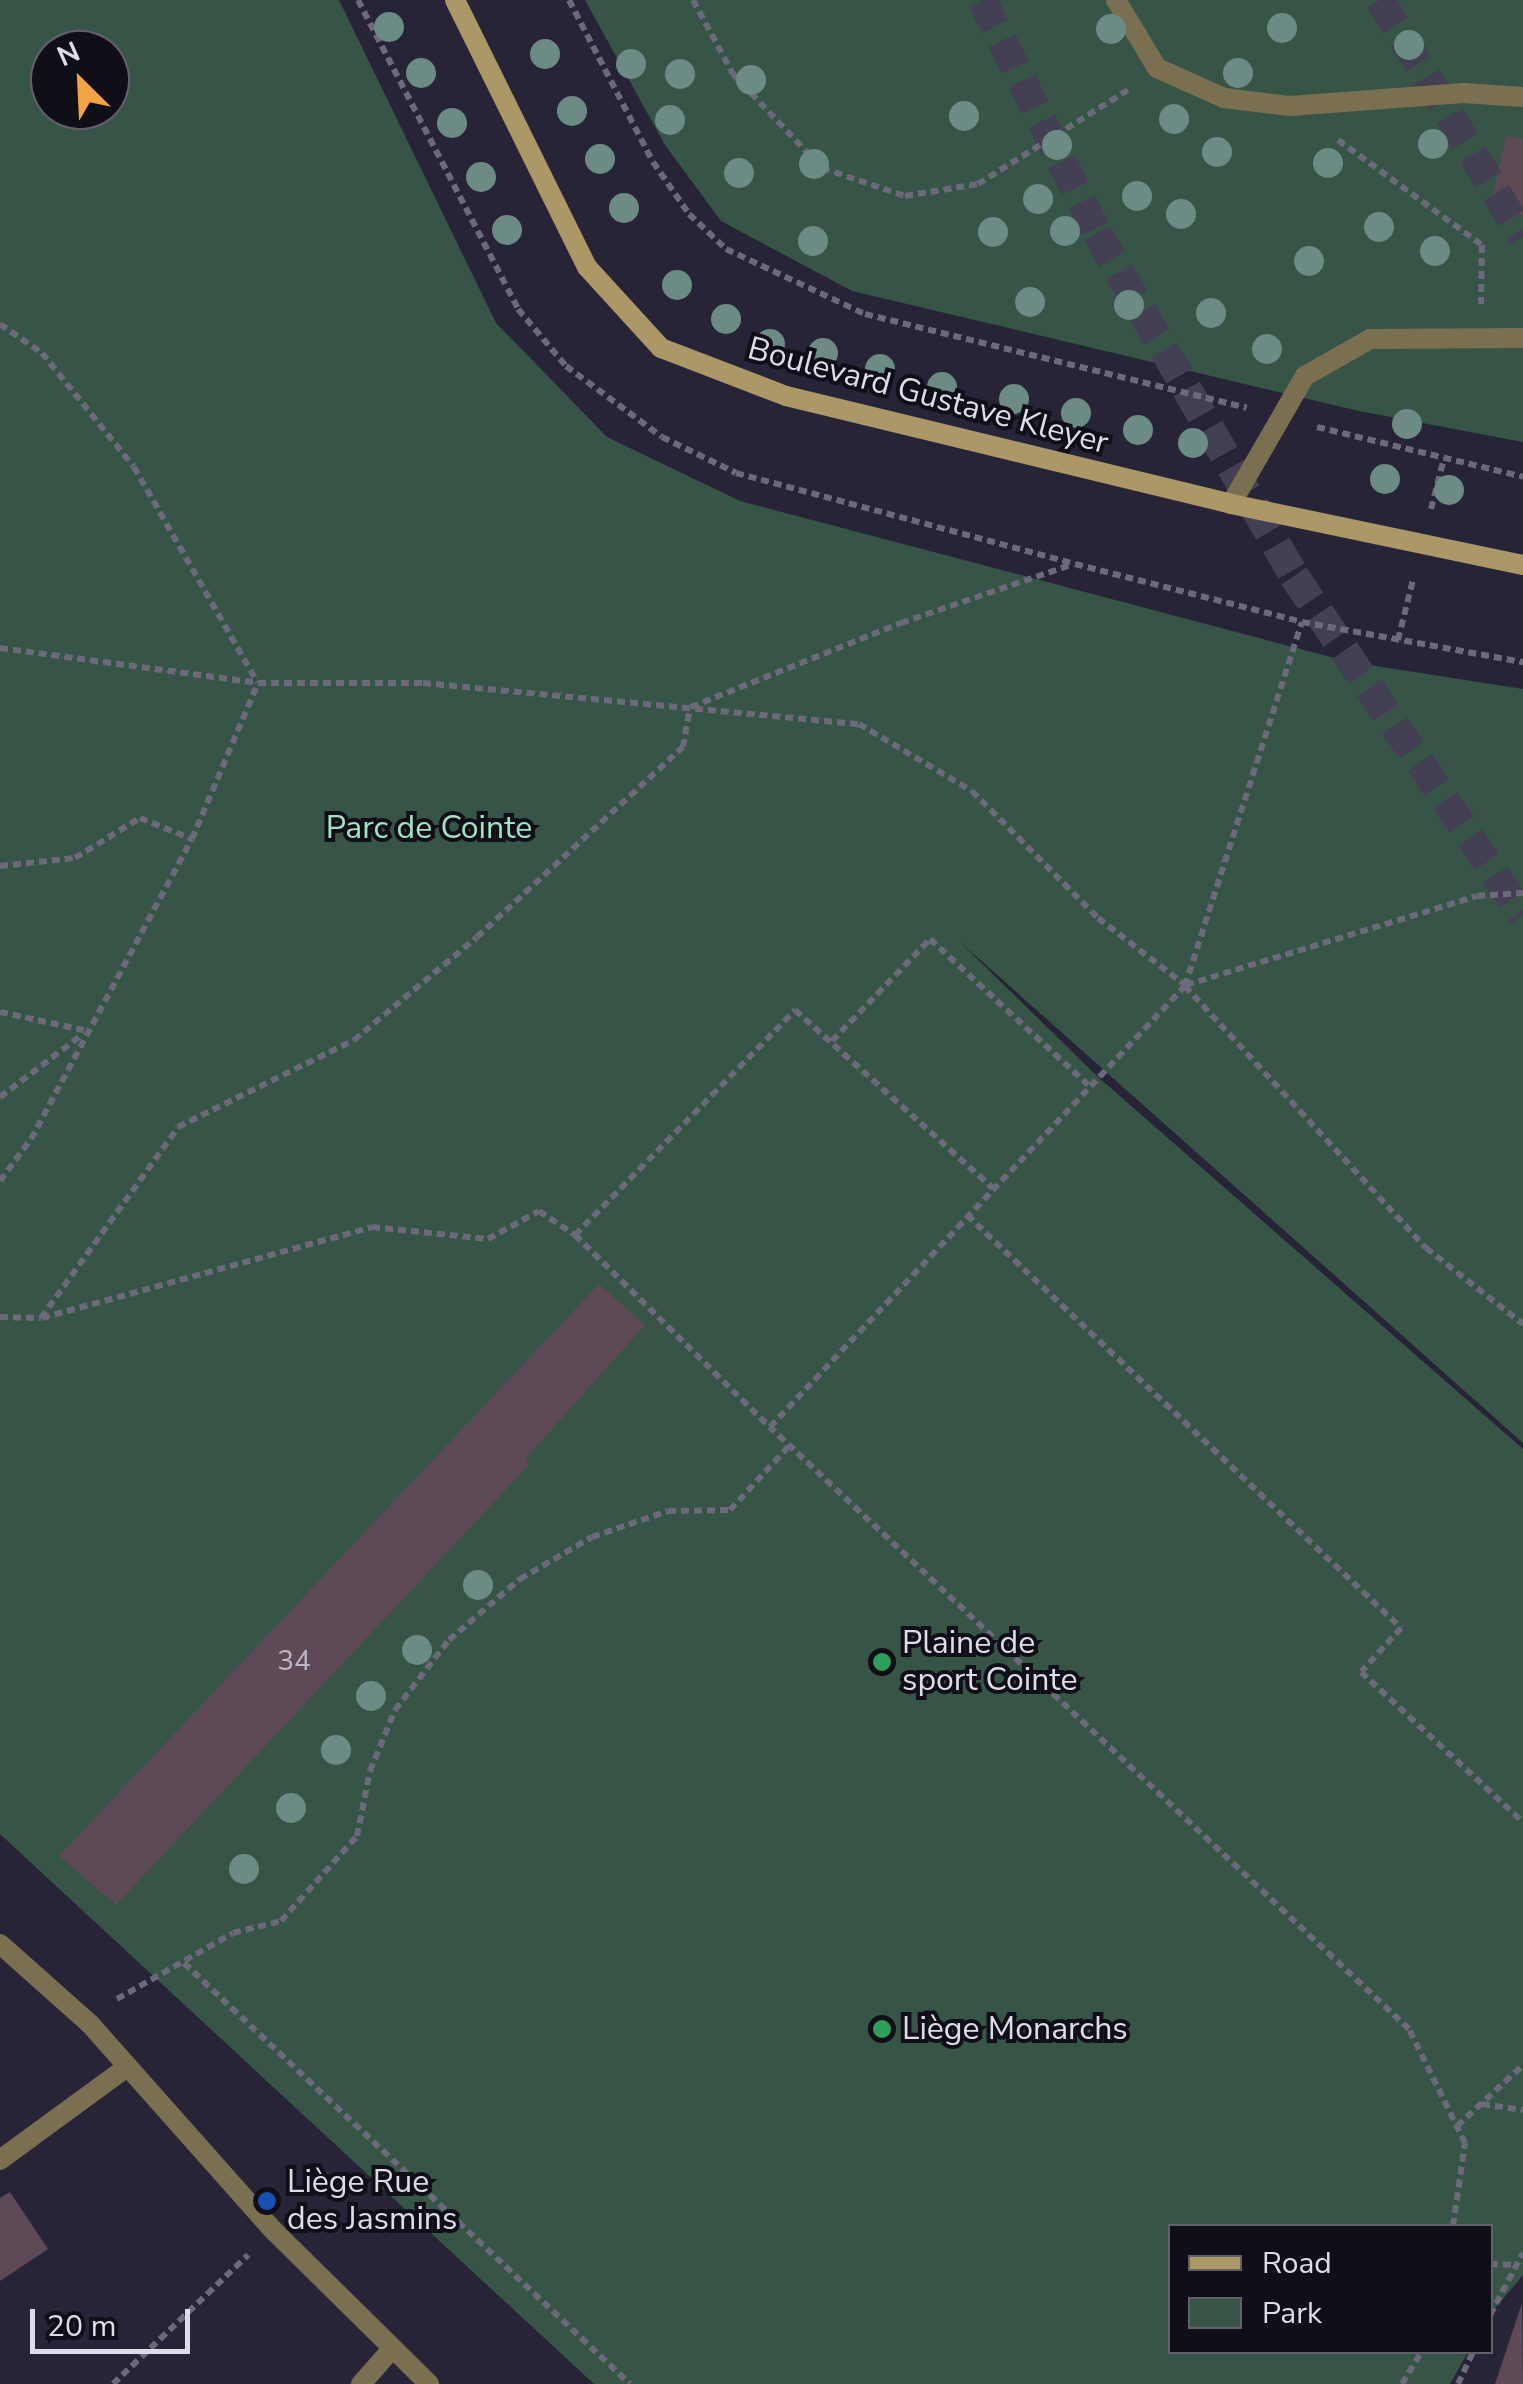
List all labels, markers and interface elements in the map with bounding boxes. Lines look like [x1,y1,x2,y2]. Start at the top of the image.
north arrow [30,30,130,130]
text: N [51,33,86,76]
street label: Boulevard Gustave Kleyer [744,329,1112,463]
park label: Parc de Cointe [326,809,532,847]
place label: Plaine de sport Cointe [902,1625,1077,1700]
house number: 34 [277,1644,311,1678]
marker: Plaine de sport Cointe [871,1651,893,1673]
place label: Liège Monarchs [902,2010,1128,2048]
marker: Liège Monarchs [871,2018,893,2040]
place label: Liège Rue des Jasmins [287,2164,457,2239]
marker: Liège Rue des Jasmins [256,2190,278,2212]
legend [1168,2224,1493,2354]
text: Road [1262,2243,1332,2284]
scale bar [35,2289,195,2351]
text: Park [1262,2293,1322,2334]
text: 20 m [47,2306,116,2347]

